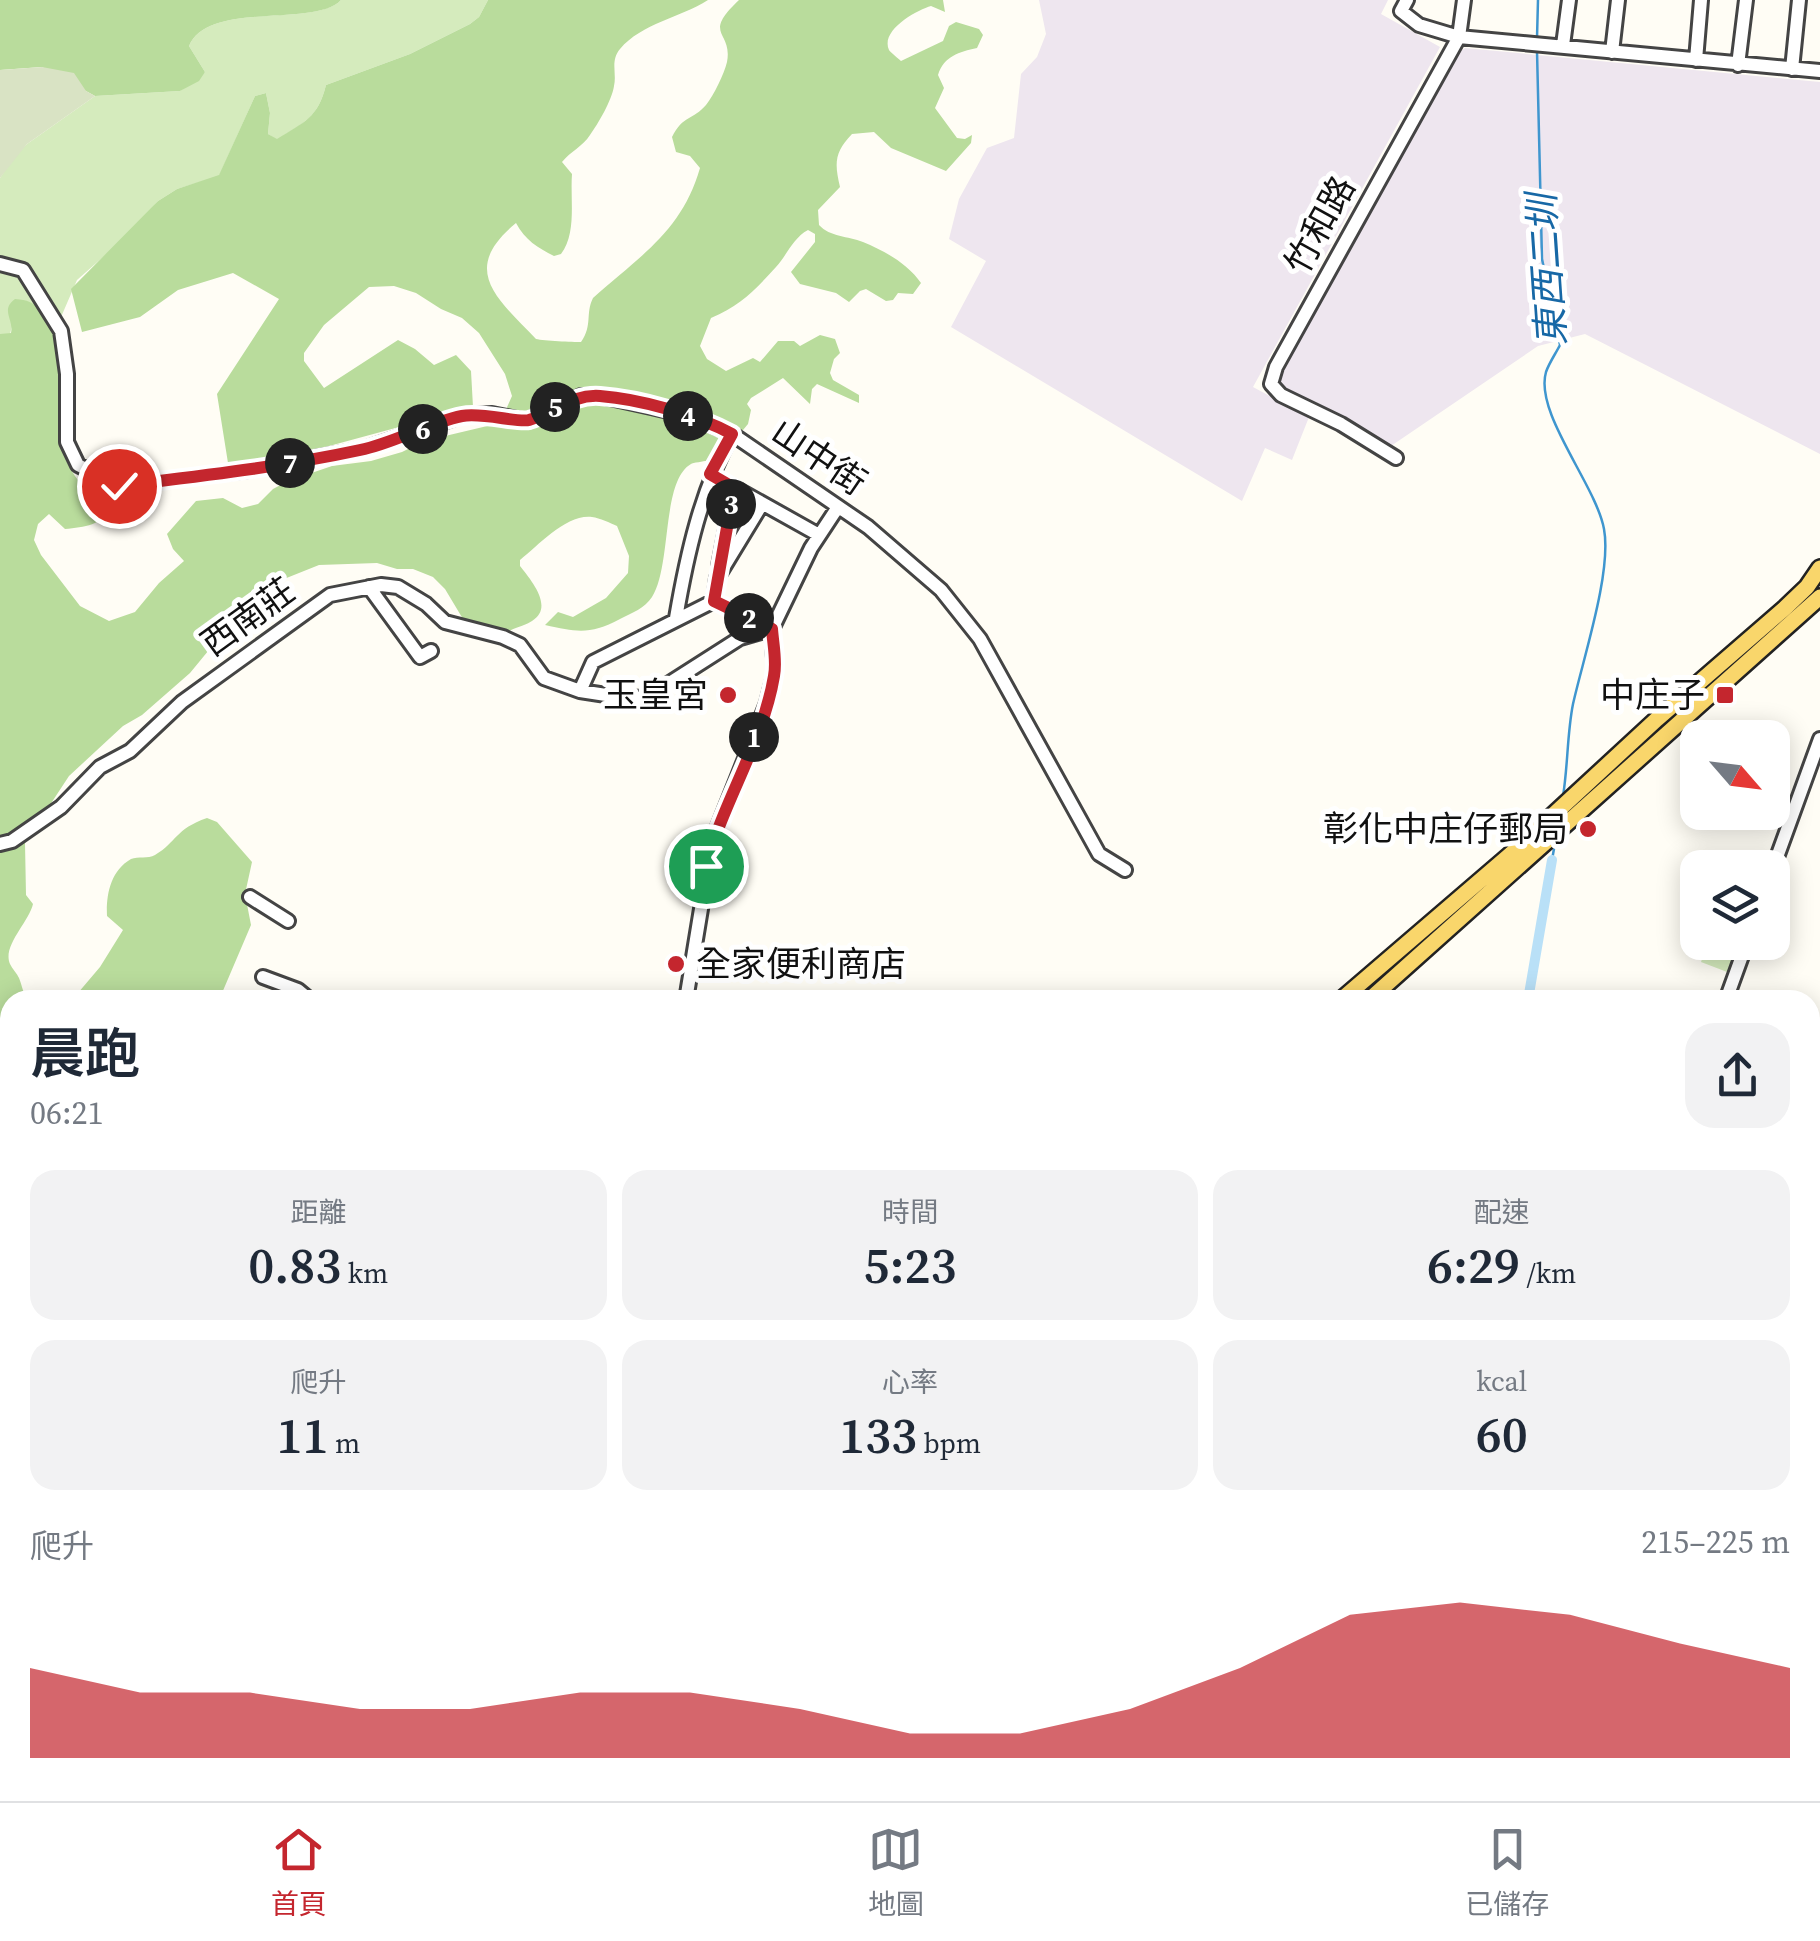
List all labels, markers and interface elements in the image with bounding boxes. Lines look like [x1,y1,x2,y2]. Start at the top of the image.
street label: 竹和路 [1274,167,1366,283]
water label: 東西二圳 [1515,187,1578,348]
pin: 5 [530,382,580,432]
text: 5 [547,388,563,426]
pin: 4 [663,391,713,441]
text: 4 [680,397,696,435]
pin: 6 [398,404,448,454]
street label: 山中街 [762,408,876,506]
text: 6 [415,410,431,448]
pin: 7 [265,438,315,488]
pin [77,444,162,529]
text: 7 [282,444,298,482]
icon: check [92,459,147,514]
pin: 3 [706,479,756,529]
text: 3 [723,485,739,523]
street label: 西南莊 [191,567,305,667]
pin: 2 [724,593,774,643]
text: 2 [741,599,757,637]
place label: 玉皇宮 [603,671,708,719]
place label: 中庄子 [1600,671,1705,719]
marker: 玉皇宮 [717,684,739,706]
marker: 中庄子 [1714,684,1736,706]
pin: 1 [729,712,779,762]
text: 1 [746,718,762,756]
north arrow [1680,720,1790,830]
map controls [1680,720,1790,960]
place label: 彰化中庄仔郵局 [1323,805,1568,853]
marker: 彰化中庄仔郵局 [1577,818,1599,840]
pin [664,824,749,909]
icon: arrive [679,839,734,894]
button: layers [1680,850,1790,960]
place label: 全家便利商店 [696,940,906,988]
marker: 全家便利商店 [665,953,687,975]
text: 晨跑 [30,1016,140,1091]
button: share [1685,1023,1790,1128]
text: 06:21 [30,1091,104,1135]
text: 距離 [290,1193,346,1231]
text: 時間 [882,1193,938,1231]
text: 配速 [1474,1193,1530,1231]
text: 0.83 [248,1231,341,1300]
text: 5:23 [863,1231,956,1300]
text: 6:29 [1427,1231,1520,1300]
text: km [341,1254,388,1292]
text: /km [1520,1254,1576,1292]
text: kcal [1476,1362,1527,1400]
text: 爬升 [290,1363,346,1401]
text: 心率 [882,1363,938,1401]
text: 60 [1476,1400,1528,1469]
text: 11 [276,1401,328,1470]
text: 133 [839,1401,917,1470]
text: m [328,1424,360,1462]
text: bpm [917,1424,981,1462]
text: 215–225 m [1641,1520,1790,1564]
text: 爬升 [30,1524,94,1568]
tab: 首頁 [271,1822,327,1923]
tab: 地圖 [868,1822,924,1923]
tab: 已儲存 [1465,1822,1549,1923]

